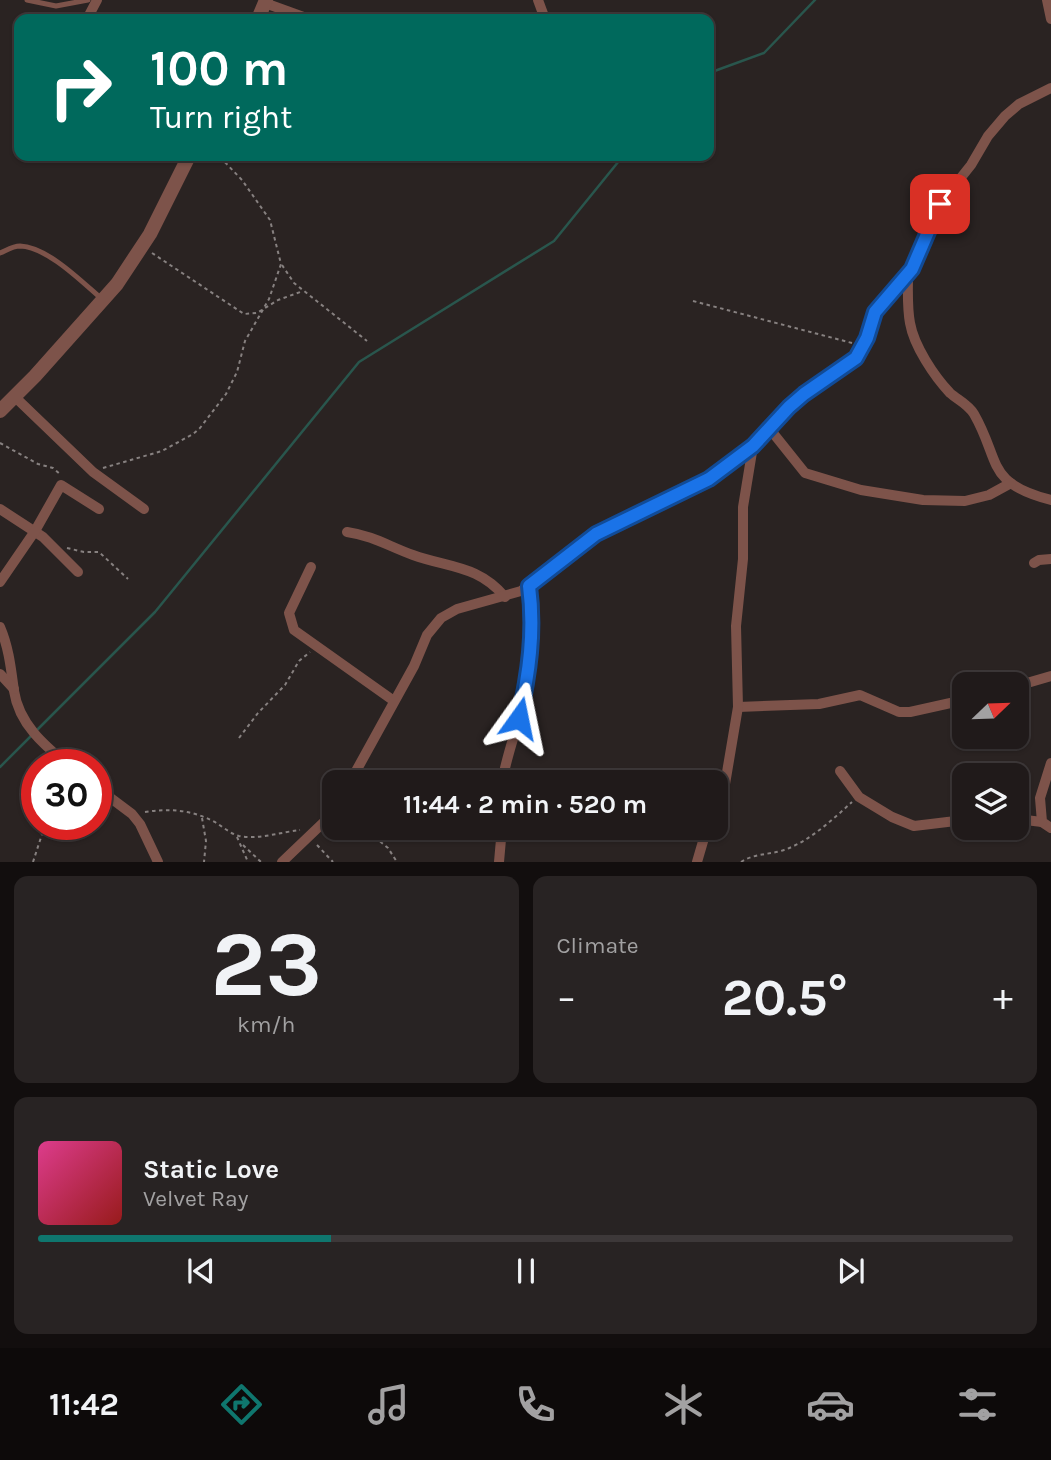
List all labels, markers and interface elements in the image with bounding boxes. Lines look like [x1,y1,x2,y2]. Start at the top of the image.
text: 100 m [150,40,288,97]
icon: right [35,42,126,133]
text: Turn right [150,99,292,136]
pin [910,174,970,234]
icon: arrive [921,185,959,223]
north arrow [952,672,1029,749]
map controls [952,672,1029,840]
position arrow [482,681,556,755]
speed limit sign: 30 [21,749,112,840]
button: layers [952,763,1029,840]
text: 11:44 · 2 min · 520 m [403,789,647,820]
text: 23 [210,912,322,1018]
text: Climate [557,932,639,959]
text: 20.5° [722,967,848,1028]
text: − [557,975,576,1020]
text: + [993,975,1013,1020]
text: km/h [237,1011,295,1038]
text: Static Love [143,1154,279,1185]
text: Velvet Ray [143,1185,248,1212]
icon: previous [182,1252,220,1290]
icon: pause [507,1252,545,1290]
icon: next [832,1252,870,1290]
icon: directions [217,1380,266,1429]
icon: music [364,1380,413,1429]
icon: phone [511,1380,560,1429]
icon: climate [659,1380,708,1429]
icon: car [806,1380,855,1429]
icon: filters [953,1380,1002,1429]
text: 11:42 [49,1386,119,1423]

